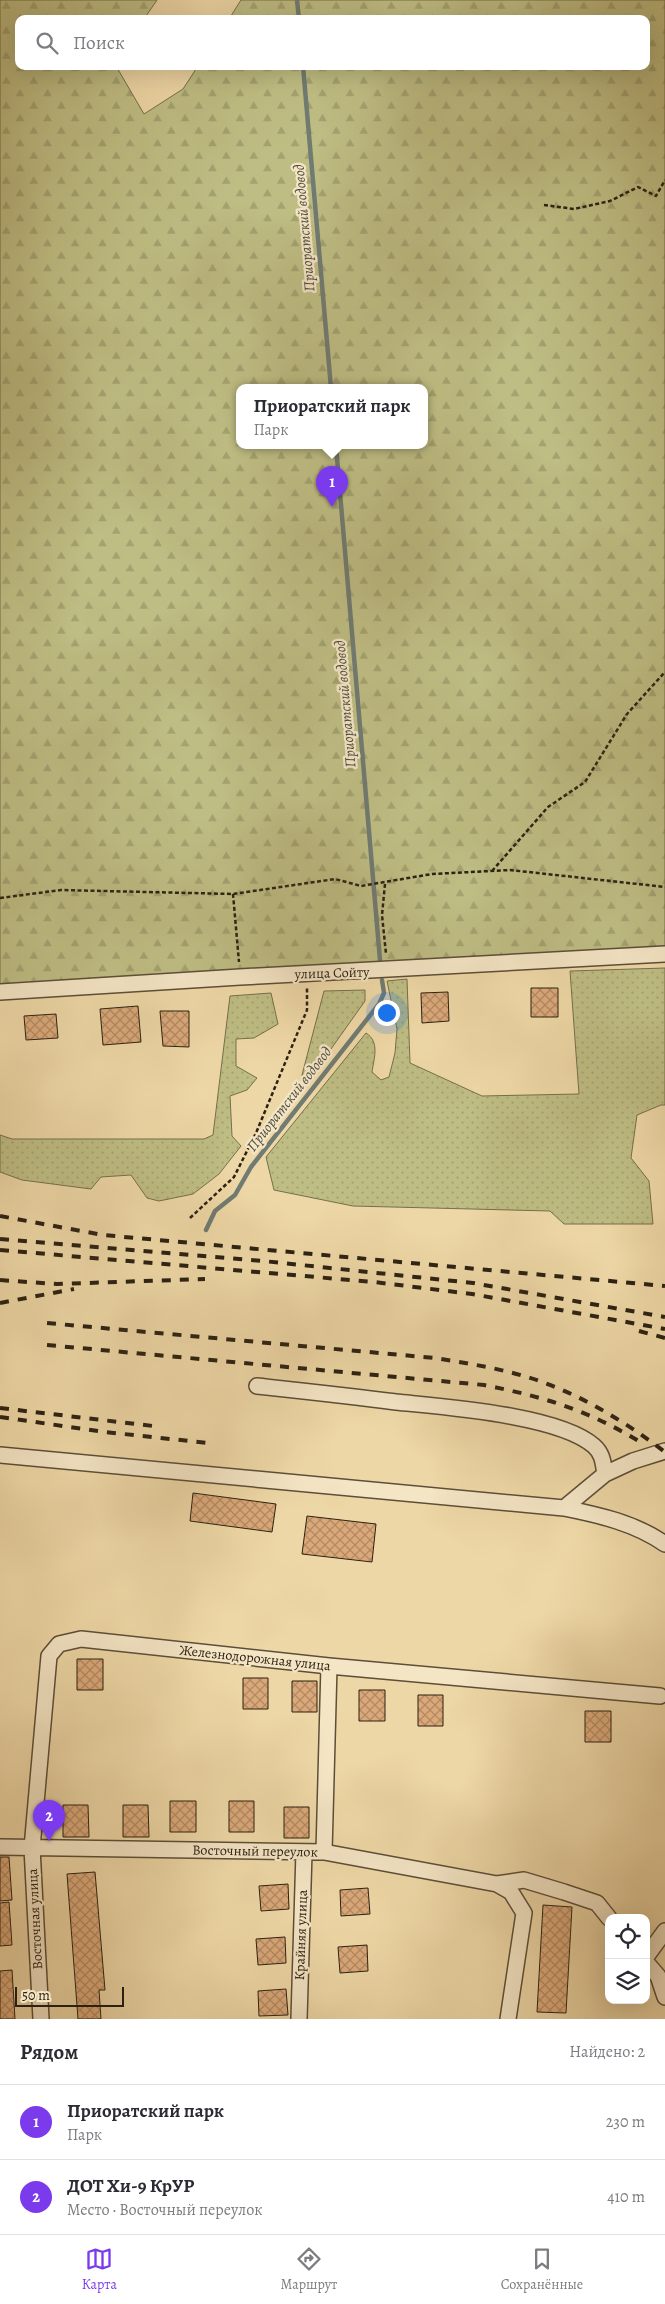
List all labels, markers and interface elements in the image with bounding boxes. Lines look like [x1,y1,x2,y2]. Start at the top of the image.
search box [15,15,650,70]
icon: search [33,29,61,57]
text: Поиск [73,30,125,56]
water label: Приоратский водовод [288,164,320,292]
popup [236,384,428,449]
text: Приоратский парк [253,393,411,419]
text: Парк [253,419,289,441]
pin: 1 [316,466,348,507]
water label: Приоратский водовод [329,640,361,768]
street label: улица Сойту [293,962,370,984]
your location [374,1000,400,1026]
water label: Приоратский водовод [242,1043,336,1155]
street label: Железнодорожная улица [178,1641,332,1675]
pin: 2 [33,1800,65,1841]
street label: Восточный переулок [192,1840,318,1862]
street label: Восточная улица [23,1867,47,1970]
street label: Крайняя улица [290,1889,312,1981]
map controls [605,1914,650,2004]
button: locate [605,1914,650,1959]
button: layers [605,1959,650,2004]
scale bar [15,1984,124,2007]
text: 50 m [22,1986,50,2005]
text: Рядом [20,2038,78,2066]
text: Найдено: 2 [569,2041,645,2063]
text: Приоратский парк [67,2098,224,2124]
text: 1 [33,2111,39,2133]
text: 230 m [606,2111,645,2133]
text: Парк [67,2124,102,2146]
text: ДОТ Хи-9 КрУР [67,2173,194,2199]
text: 2 [32,2186,40,2208]
text: 410 m [607,2186,645,2208]
text: Место · Восточный переулок [67,2199,263,2221]
tab: Карта [82,2245,117,2294]
tab: Маршрут [281,2245,337,2294]
tab: Сохранённые [501,2245,583,2294]

